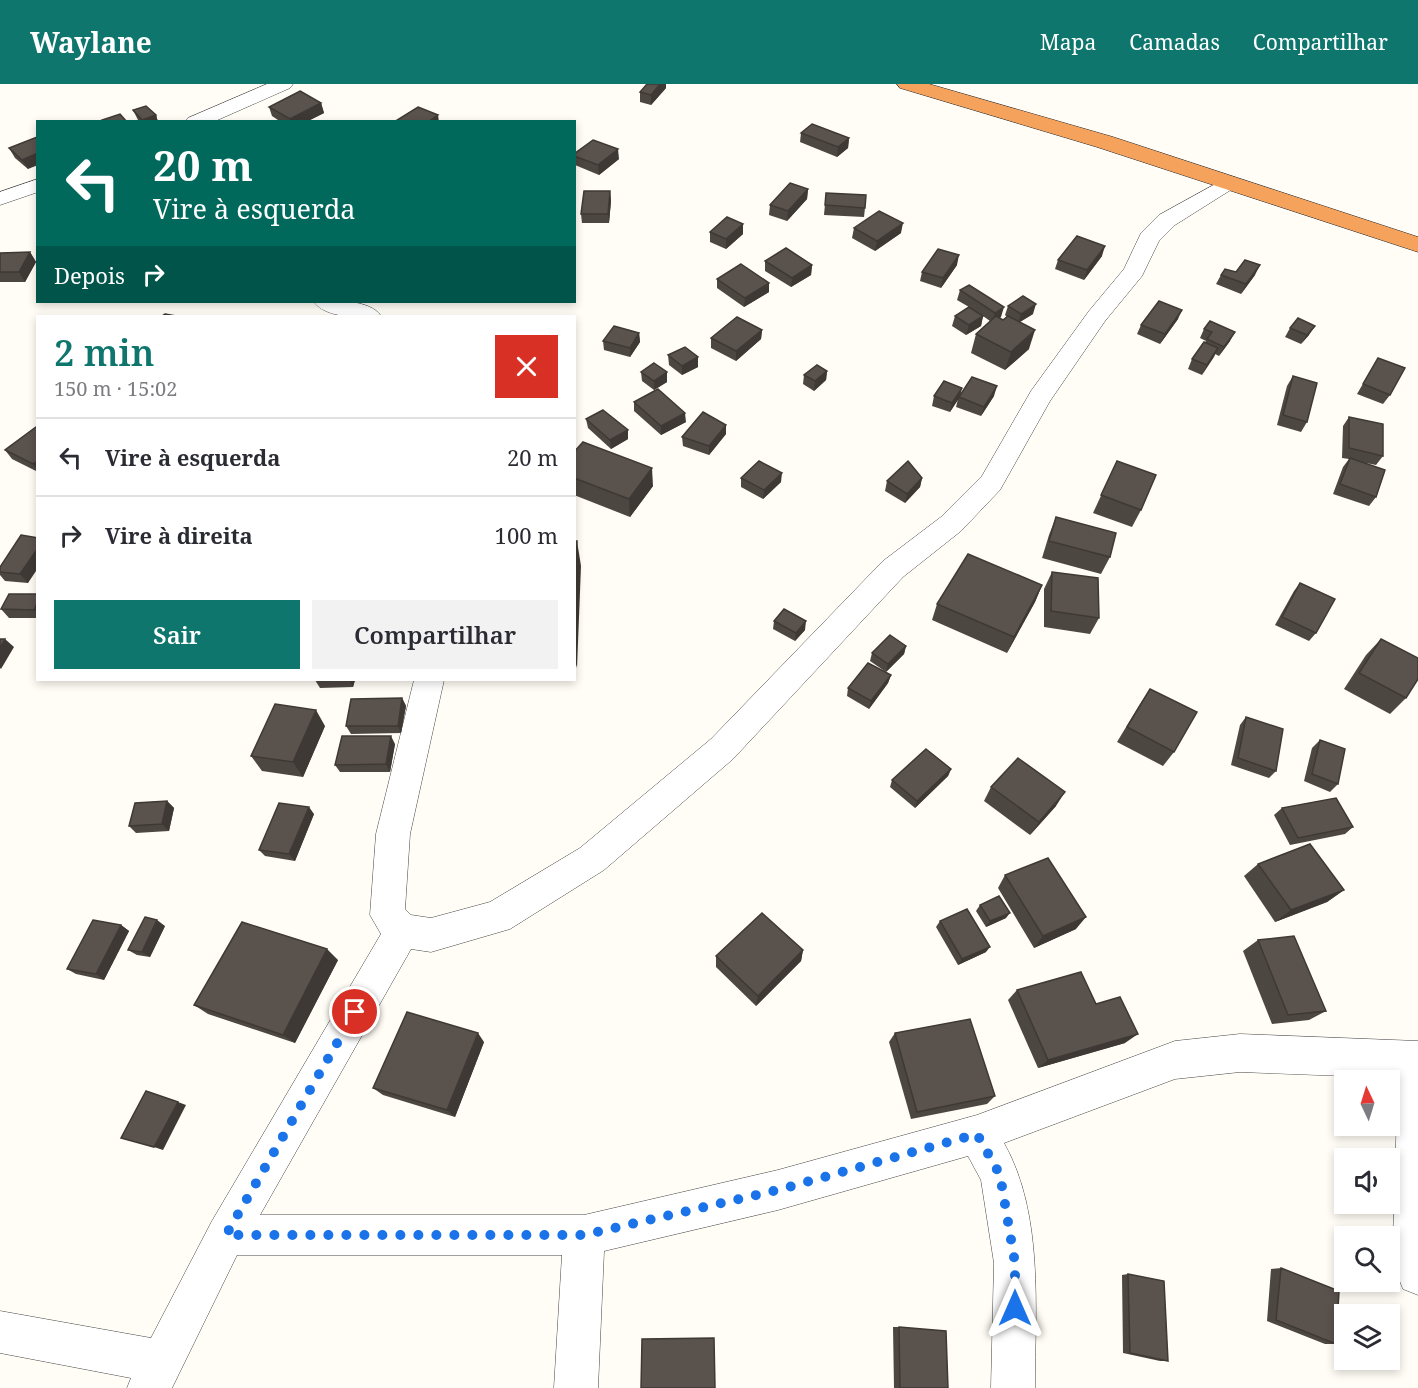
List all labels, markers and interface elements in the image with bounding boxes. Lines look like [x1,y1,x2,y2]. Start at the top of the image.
text: Waylane [30,23,152,61]
text: Mapa [1040,28,1096,56]
text: Camadas [1129,28,1220,56]
text: Compartilhar [1253,28,1388,56]
text: 20 m [153,136,253,193]
icon: left [54,144,132,222]
text: Vire à esquerda [153,190,356,227]
icon: right [137,258,170,291]
text: Depois [54,260,125,290]
text: 2 min [54,328,155,377]
button: close [495,335,558,398]
text: 150 m · 15:02 [54,375,177,402]
icon: left [54,441,87,474]
text: Vire à esquerda [105,442,281,472]
text: 20 m [507,442,558,472]
icon: right [54,519,87,552]
text: Vire à direita [105,520,253,550]
text: 100 m [495,520,558,550]
button: Sair [54,600,300,669]
button: Compartilhar [312,600,558,669]
pin [329,986,380,1037]
icon: arrive [338,995,371,1028]
north arrow [1334,1070,1400,1136]
map controls [1334,1070,1400,1370]
button: sound [1334,1148,1400,1214]
button: search [1334,1226,1400,1292]
position arrow [983,1276,1047,1340]
button: layers [1334,1304,1400,1370]

